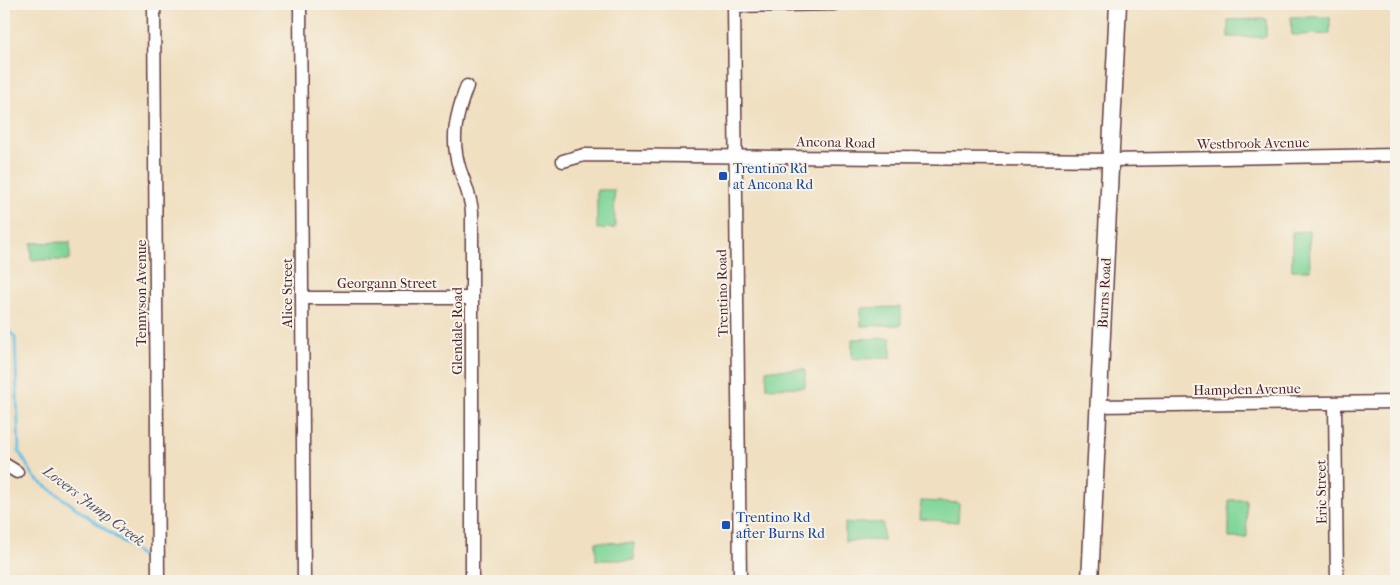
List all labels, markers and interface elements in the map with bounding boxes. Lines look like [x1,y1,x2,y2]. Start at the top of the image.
street label: Ancona Road [795,133,876,152]
street label: Westbrook Avenue [1196,134,1309,153]
place label: Trentino Rd at Ancona Rd [733,160,813,193]
marker: Trentino Rd at Ancona Rd [717,170,729,182]
street label: Tennyson Avenue [133,239,150,346]
street label: Trentino Road [713,249,732,337]
street label: Burns Road [1094,257,1115,329]
street label: Alice Street [279,258,296,329]
street label: Georgann Street [337,275,437,292]
street label: Glendale Road [449,287,466,375]
street label: Hampden Avenue [1193,380,1301,399]
street label: Eric Street [1312,460,1331,524]
water label: Lovers Jump Creek [39,461,149,550]
place label: Trentino Rd after Burns Rd [736,509,825,542]
marker: Trentino Rd after Burns Rd [720,519,732,531]

